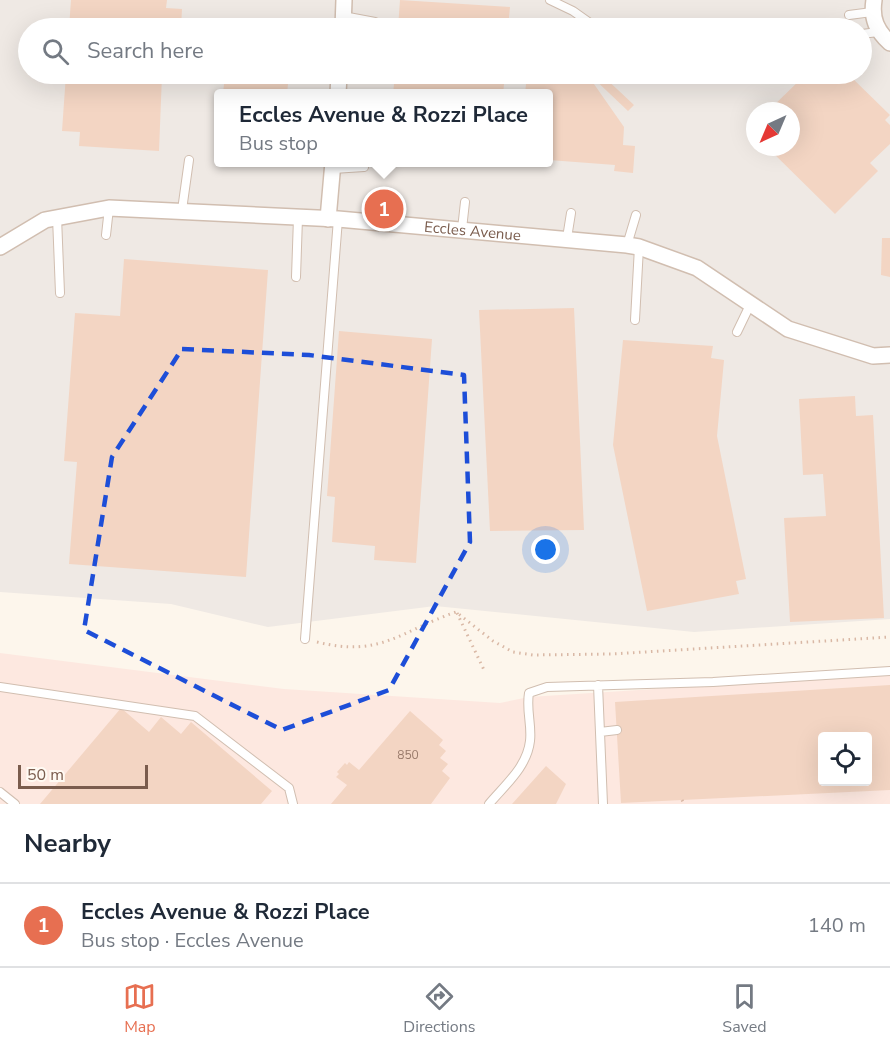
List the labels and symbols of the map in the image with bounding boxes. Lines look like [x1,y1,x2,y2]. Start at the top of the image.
north arrow [746,102,800,156]
pin: 1 [364,186,404,232]
street label: Eccles Avenue [423,217,522,245]
your location [531,535,560,564]
house number: 850 [397,747,419,763]
scale bar [18,762,148,790]

